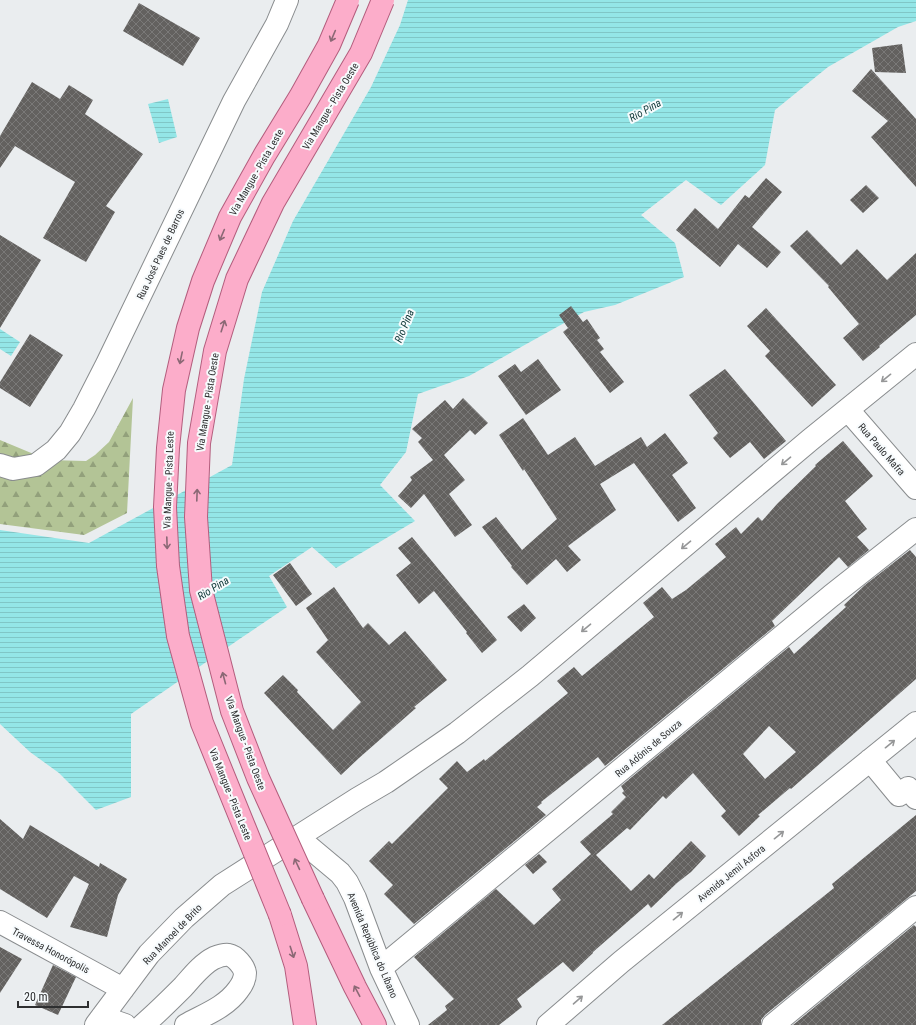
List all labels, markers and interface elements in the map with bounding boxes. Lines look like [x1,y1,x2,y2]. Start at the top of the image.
one-way arrow [328,29,336,41]
street label: Via Mangue - Pista Oeste [300,61,361,152]
water label: Rio Pina [627,96,664,125]
street label: Via Mangue - Pista Leste [227,127,286,217]
street label: Rua José Paes de Barros [135,207,186,301]
one-way arrow [218,229,226,241]
water label: Rio Pina [392,308,417,345]
one-way arrow [220,320,227,333]
one-way arrow [177,351,185,364]
street label: Via Mangue - Pista Oeste [194,352,221,452]
one-way arrow [881,374,891,383]
street label: Rua Paulo Mafra [856,421,907,478]
street label: Via Mangue - Pista Leste [161,431,176,529]
one-way arrow [780,457,791,466]
one-way arrow [193,489,200,502]
one-way arrow [163,536,171,549]
one-way arrow [681,540,692,549]
water label: Rio Pina [195,574,231,603]
one-way arrow [581,624,592,633]
one-way arrow [220,672,227,685]
street label: Via Mangue - Pista Oeste [223,695,268,792]
street label: Rua Adônis de Souza [613,717,684,779]
one-way arrow [885,739,896,748]
street label: Via Mangue - Pista Leste [207,747,254,842]
one-way arrow [773,830,784,839]
street label: Avenida Jemil Asfora [695,843,767,904]
one-way arrow [293,858,300,870]
street label: Avenida República do Líbano [345,891,400,1000]
street label: Rua Manoel de Brito [141,902,204,967]
one-way arrow [672,912,683,921]
street label: Travessa Honorópolis [10,925,92,976]
one-way arrow [288,946,296,958]
scale bar [18,983,88,1009]
one-way arrow [352,985,360,997]
text: 20 m [24,990,48,1004]
one-way arrow [572,995,583,1004]

